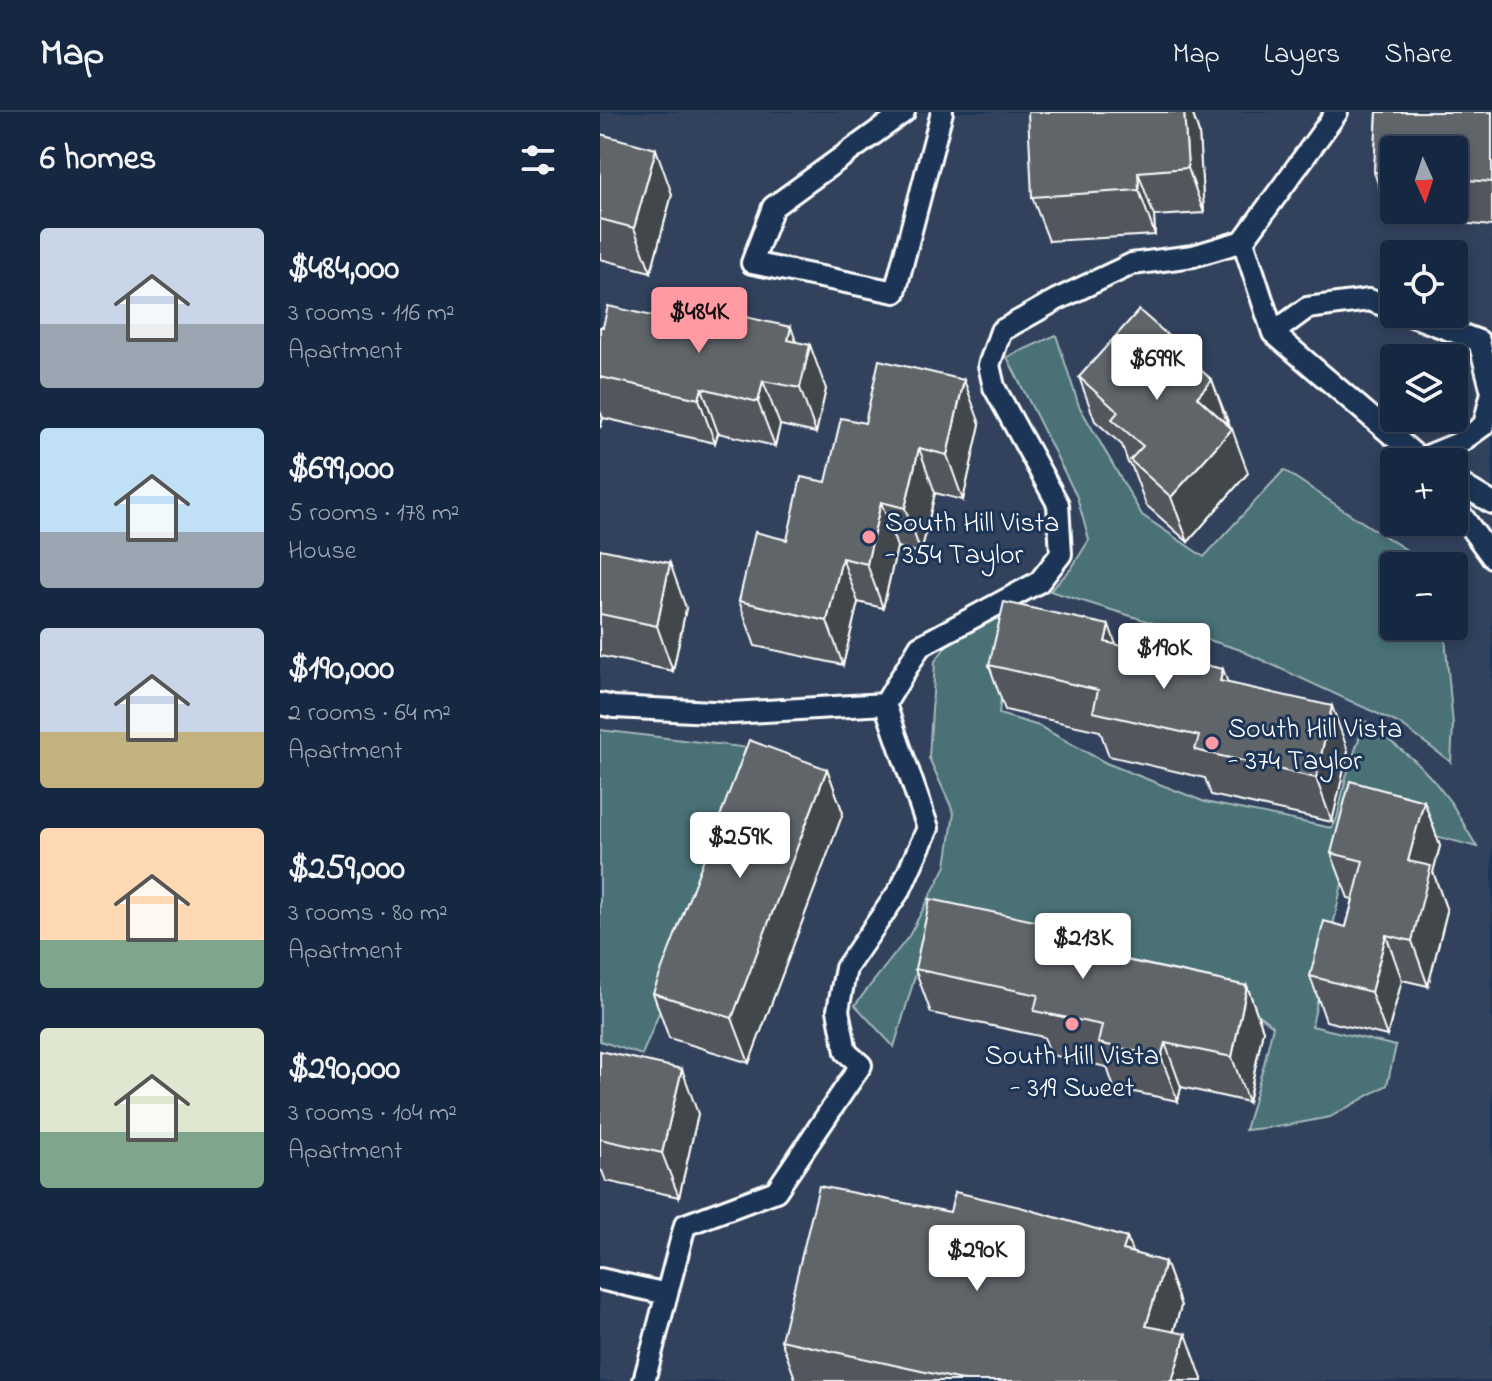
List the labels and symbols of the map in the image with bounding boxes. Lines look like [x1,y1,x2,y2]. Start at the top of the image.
north arrow [1380,136,1468,224]
pin: $484K [643,287,755,355]
pin: $699K [1101,334,1213,402]
place label: South Hill Vista - 354 Taylor [885,504,1059,577]
marker: South Hill Vista - 354 Taylor [860,528,878,546]
pin: $190K [1108,623,1220,691]
place label: South Hill Vista - 374 Taylor [1228,710,1402,783]
marker: South Hill Vista - 374 Taylor [1203,734,1221,752]
pin: $259K [684,812,796,880]
pin: $213K [1027,913,1139,981]
marker: South Hill Vista - 319 Sweet [1063,1015,1081,1033]
place label: South Hill Vista - 319 Sweet [985,1037,1159,1110]
pin: $290K [921,1225,1033,1293]

